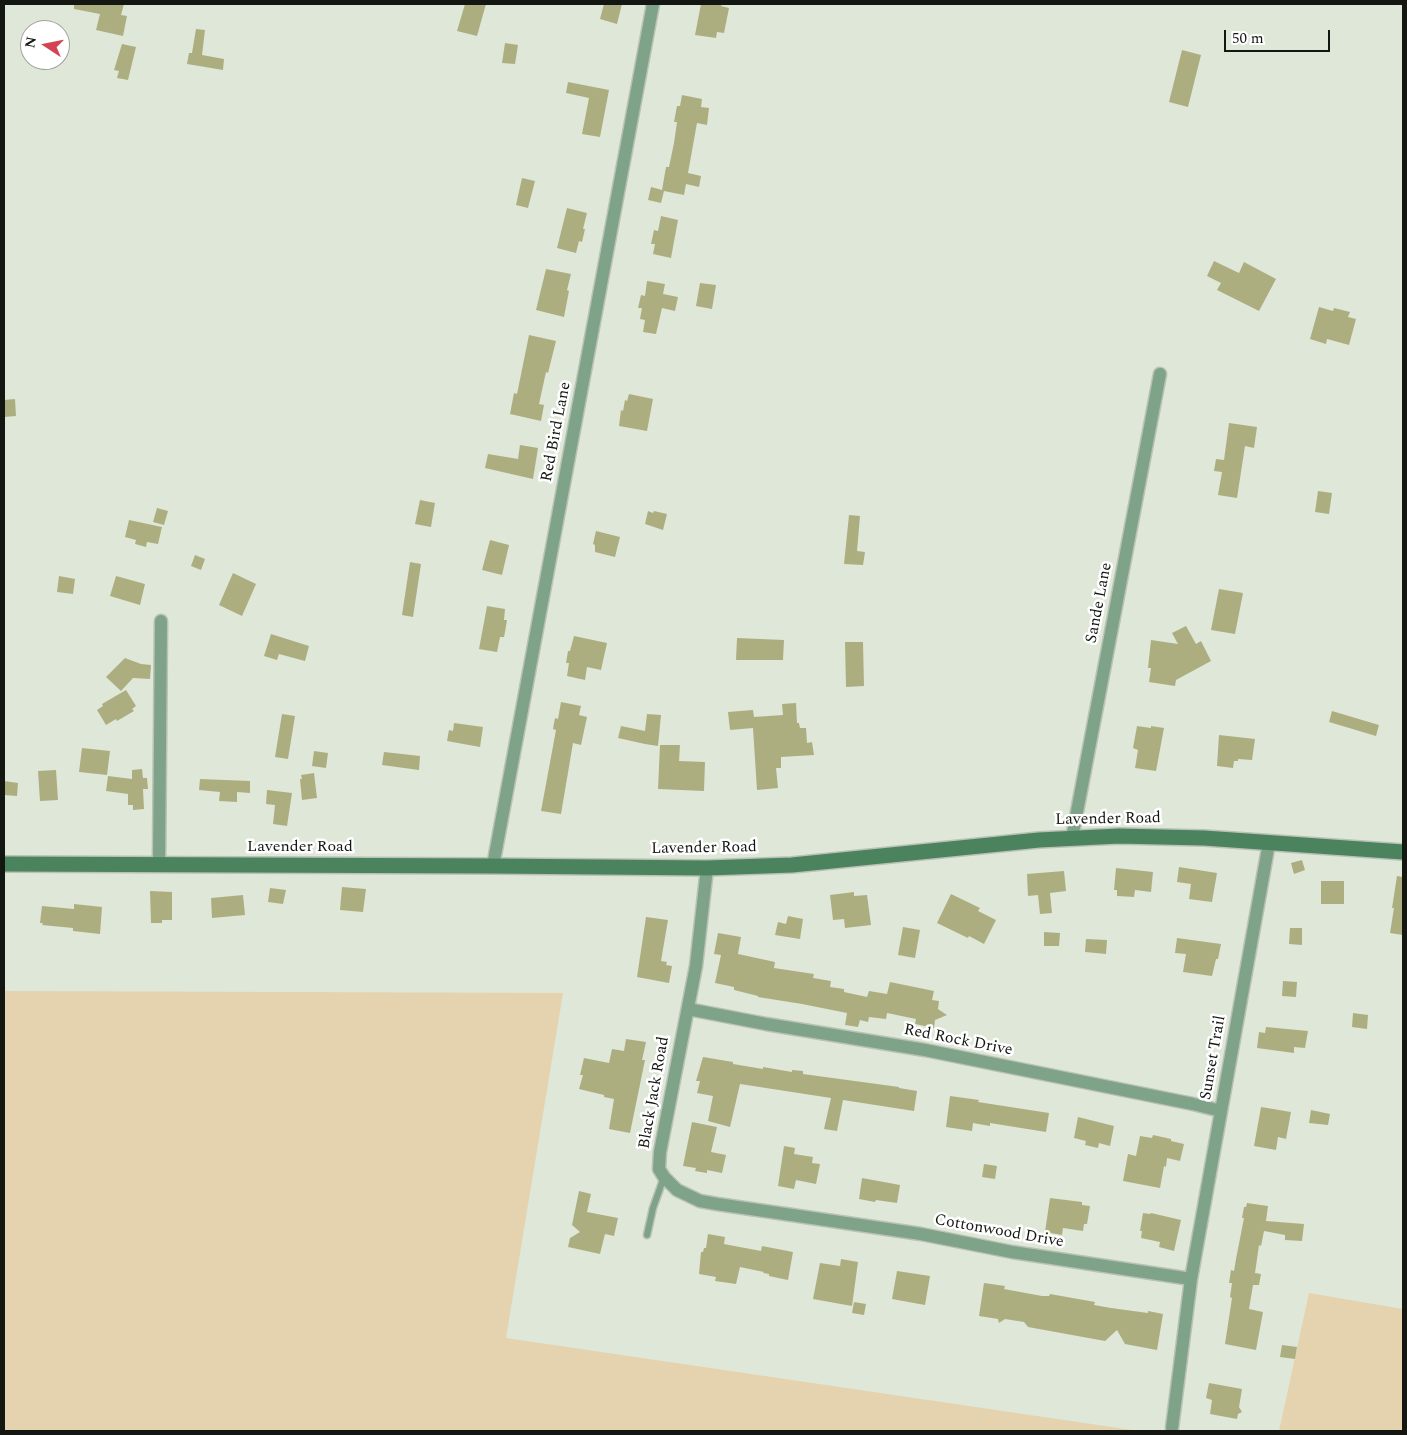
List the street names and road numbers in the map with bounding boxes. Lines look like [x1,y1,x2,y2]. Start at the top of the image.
street label: Red Bird Lane [538,381,576,483]
street label: Sande Lane [1083,561,1117,645]
street label: Lavender Road [1055,809,1161,831]
street label: Lavender Road [247,838,353,858]
street label: Lavender Road [651,838,757,860]
street label: Sunset Trail [1197,1014,1231,1102]
street label: Red Rock Drive [902,1021,1014,1061]
street label: Black Jack Road [636,1035,674,1151]
street label: Cottonwood Drive [933,1211,1065,1253]

